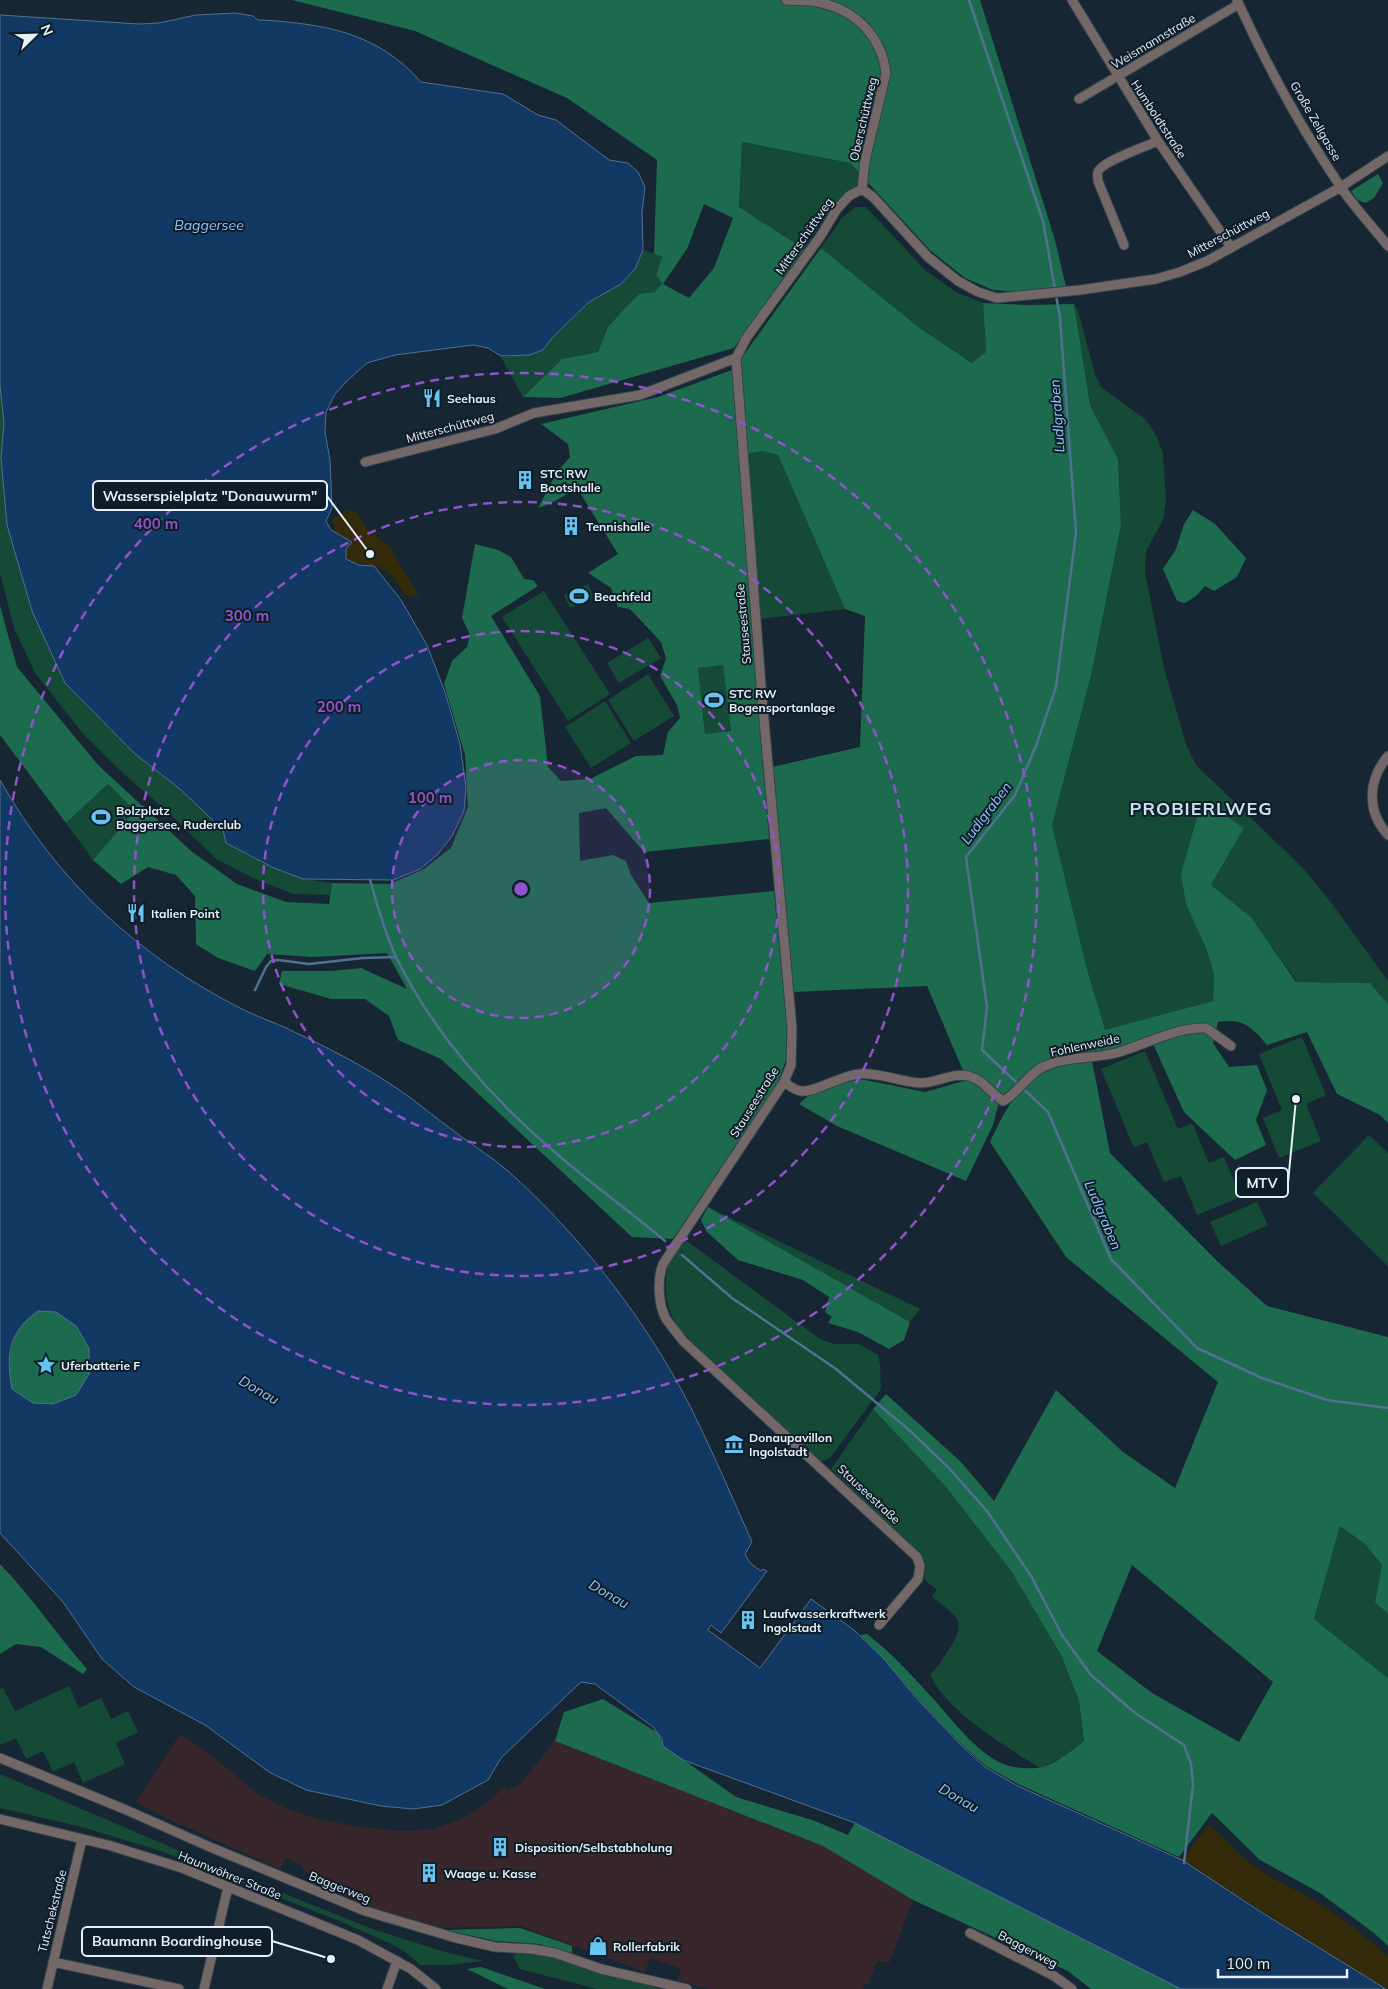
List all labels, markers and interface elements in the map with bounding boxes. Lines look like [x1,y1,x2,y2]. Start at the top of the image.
north arrow [10,10,60,60]
street label: Weismannstraße [1108,10,1198,72]
text: N [37,22,57,38]
street label: Oberschüttweg [846,76,880,162]
street label: Humboldtstraße [1128,77,1190,161]
street label: Große Zellgasse [1287,79,1345,163]
street label: Mitterschüttweg [772,195,836,277]
street label: Mitterschüttweg [1185,205,1271,261]
water label: Baggersee [174,216,244,234]
water label: Ludlgraben [1045,379,1069,453]
restaurant icon: Seehaus [421,387,443,409]
place label: Seehaus [447,391,496,406]
street label: Mitterschüttweg [404,408,496,446]
place label: STC RW Bootshalle [540,466,601,495]
building icon: STC RW Bootshalle [514,469,536,491]
callout: Wasserspielplatz "Donauwurm" [93,481,327,510]
text: Wasserspielplatz "Donauwurm" [103,487,317,505]
text: 400 m [134,514,178,533]
building icon: Tennishalle [560,515,582,537]
place label: Tennishalle [586,519,651,534]
street label: Stauseestraße [732,583,754,665]
sports icon: Beachfeld [568,585,590,607]
place label: Beachfeld [594,589,651,604]
text: 300 m [225,606,269,625]
place label: STC RW Bogensportanlage [729,686,836,715]
sports icon: STC RW Bogensportanlage [703,689,725,711]
text: 200 m [317,697,361,716]
water label: Ludlgraben [957,778,1015,848]
text: 100 m [408,788,452,807]
district label: PROBIERLWEG [1130,797,1273,820]
place label: Bolzplatz Baggersee, Ruderclub [116,803,241,832]
sports icon: Bolzplatz Baggersee, Ruderclub [90,806,112,828]
centre of rings [512,880,530,898]
restaurant icon: Italien Point [125,902,147,924]
place label: Italien Point [151,906,220,921]
street label: Fohlenweide [1049,1030,1121,1060]
street label: Stauseestraße [726,1064,782,1140]
callout: MTV [1236,1168,1288,1197]
text: MTV [1246,1174,1278,1192]
water label: Ludlgraben [1080,1178,1126,1252]
place icon: Uferbatterie F [35,1354,57,1376]
place label: Uferbatterie F [61,1358,140,1373]
water label: Donau [236,1371,282,1409]
place label: Donaupavillon Ingolstadt [749,1430,832,1459]
museum icon: Donaupavillon Ingolstadt [723,1433,745,1455]
street label: Stauseestraße [834,1461,904,1527]
water label: Donau [586,1575,632,1613]
place label: Laufwasserkraftwerk Ingolstadt [763,1606,886,1635]
building icon: Laufwasserkraftwerk Ingolstadt [737,1609,759,1631]
water label: Donau [936,1779,982,1817]
building icon: Disposition/Selbstabholung [489,1836,511,1858]
place label: Disposition/Selbstabholung [515,1840,672,1855]
street label: Haunwöhrer Straße [176,1847,284,1903]
building icon: Waage u. Kasse [418,1862,440,1884]
place label: Waage u. Kasse [444,1866,537,1881]
street label: Tutschekstraße [34,1868,70,1954]
street label: Baggerweg [307,1868,373,1906]
callout: Baumann Boardinghouse [82,1927,272,1956]
street label: Baggerweg [996,1927,1060,1971]
text: Baumann Boardinghouse [92,1932,262,1950]
shop icon: Rollerfabrik [587,1935,609,1957]
place label: Rollerfabrik [613,1939,680,1954]
scale bar [1218,1946,1347,1978]
text: 100 m [1226,1954,1270,1973]

